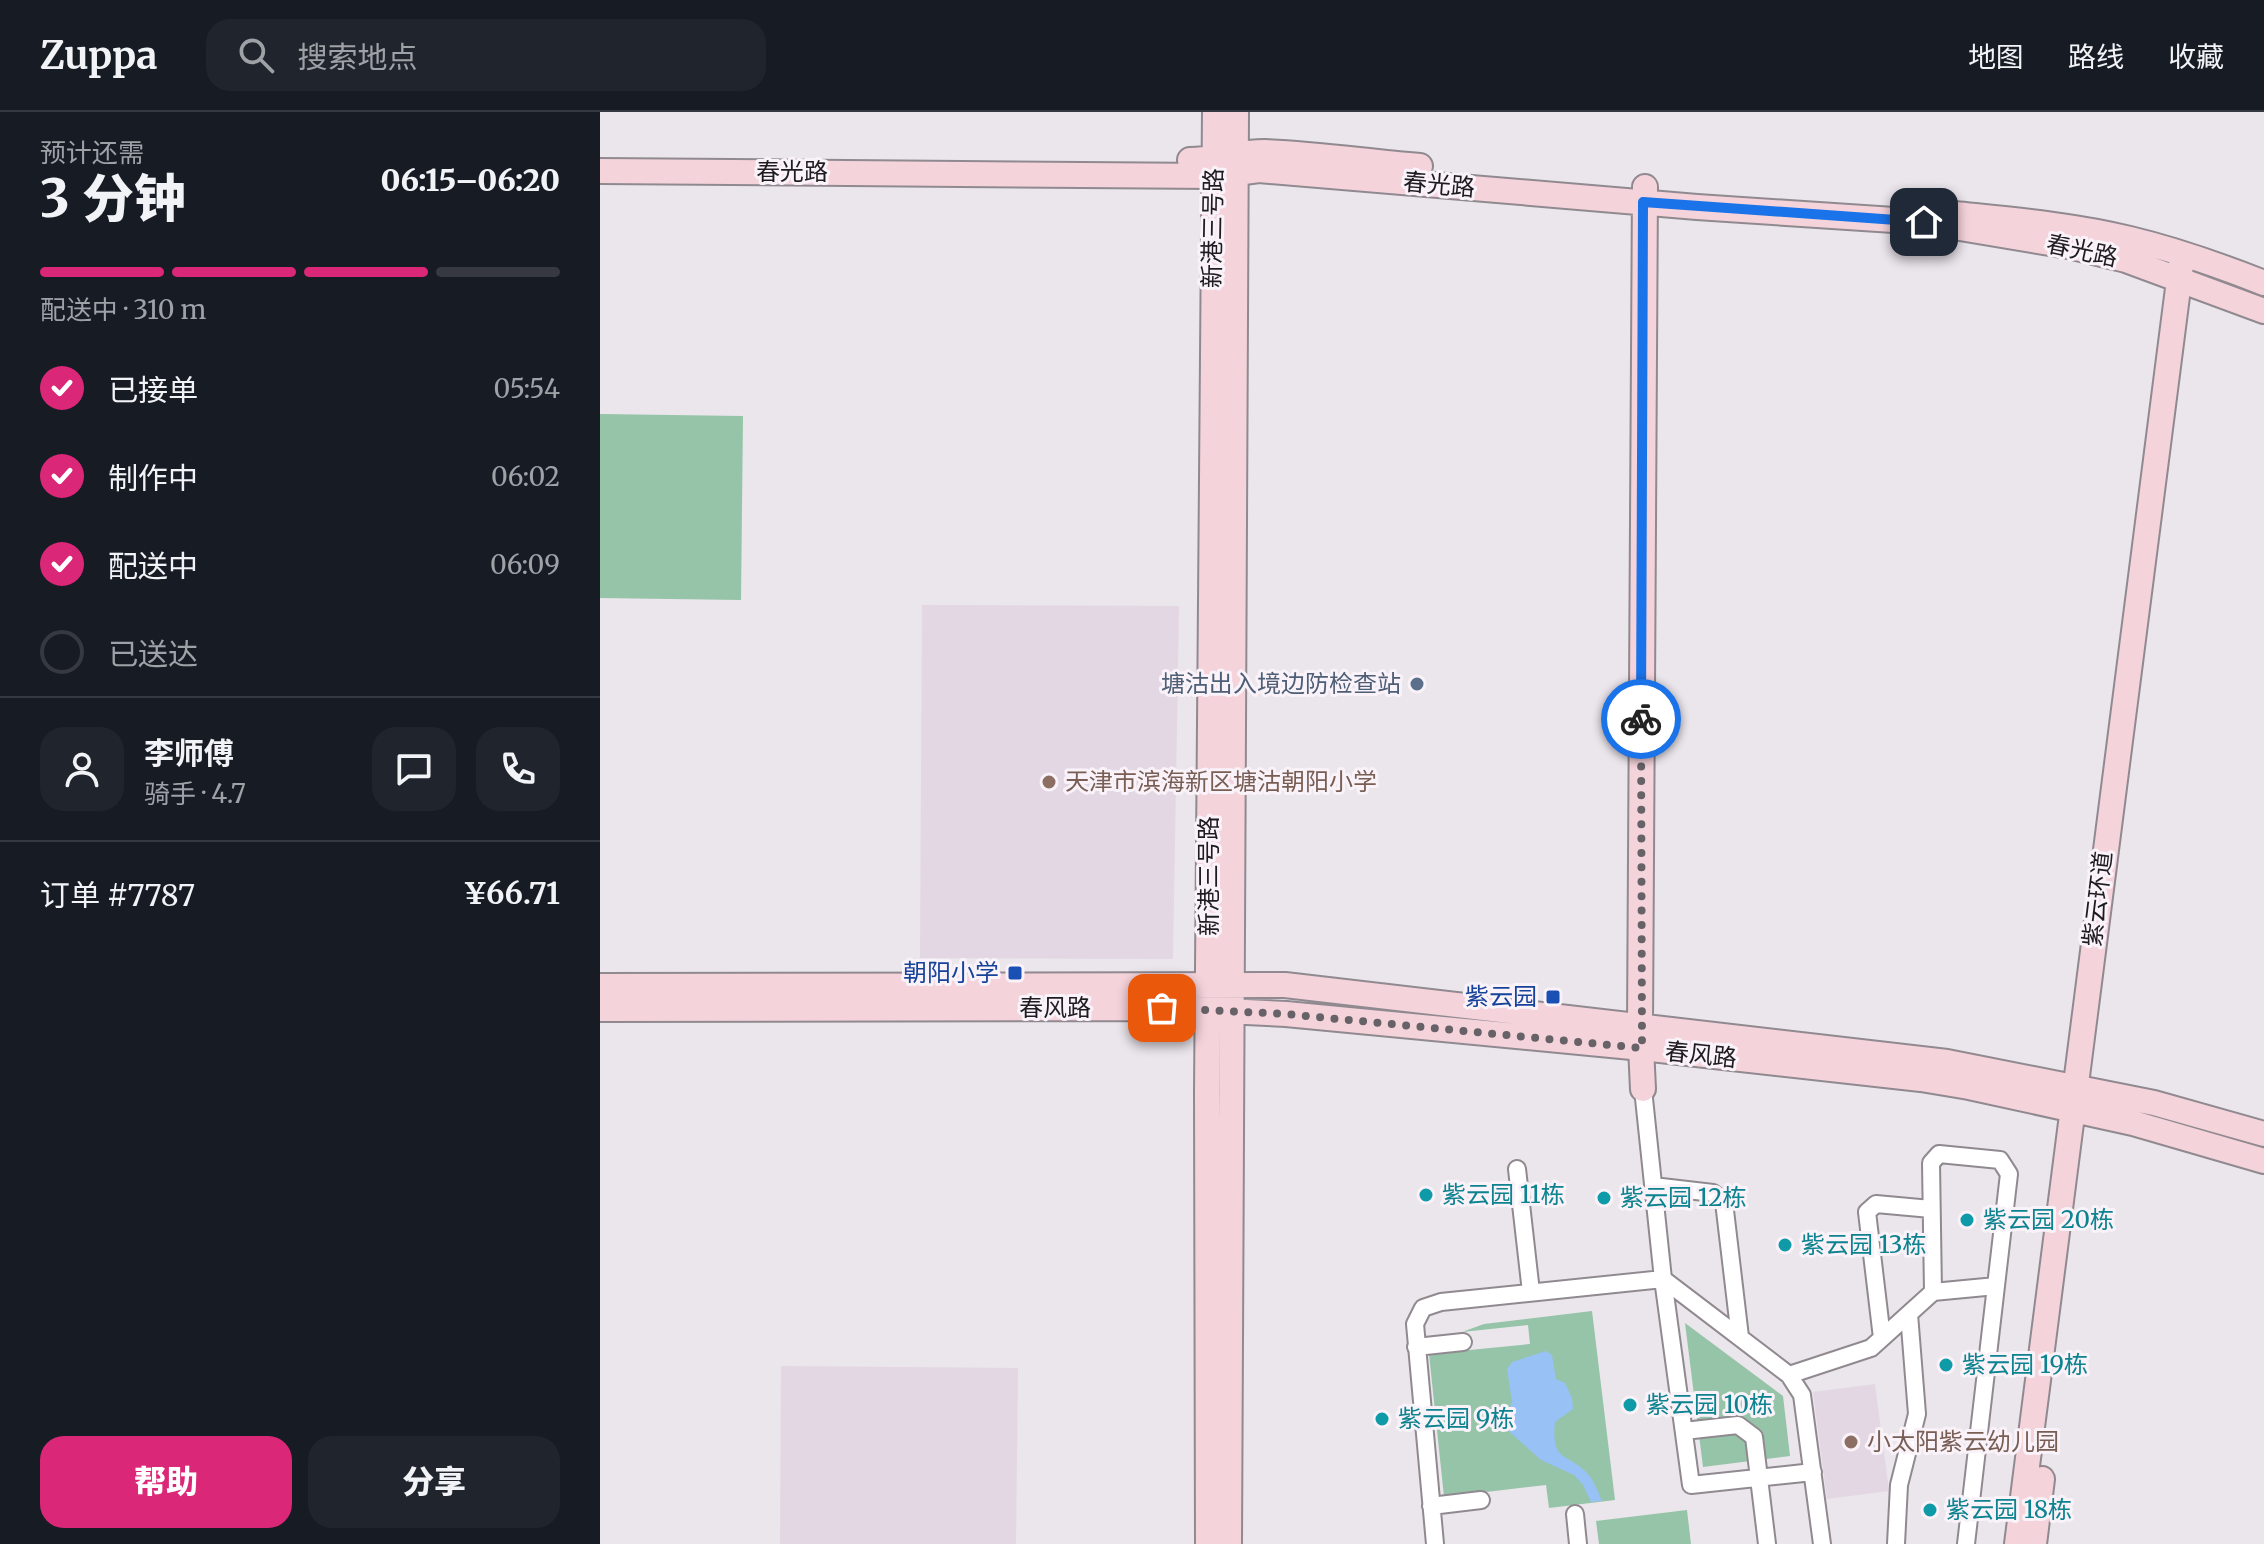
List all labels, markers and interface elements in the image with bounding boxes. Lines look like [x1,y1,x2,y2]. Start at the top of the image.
search box [206,19,766,91]
text: Zuppa [40,32,158,79]
icon: search [234,33,278,77]
text: 搜索地点 [298,38,418,76]
text: 地图 [1968,39,2024,75]
text: 路线 [2068,39,2124,75]
text: 收藏 [2168,39,2224,75]
text: 预计还需 [40,136,144,169]
street label: 春光路 [756,156,828,187]
text: 06:15–06:20 [381,161,560,199]
text: 3 分钟 [40,166,186,231]
street label: 春光路 [1402,166,1476,203]
street label: 新港三号路 [1196,168,1229,288]
pin [1890,188,1958,256]
icon: home [1902,200,1946,244]
street label: 春光路 [2044,228,2121,273]
text: 配送中 · 310 m [40,293,206,326]
icon: check [40,366,84,410]
text: 已接单 [108,371,198,409]
text: 05:54 [493,372,560,405]
icon: check [40,454,84,498]
text: 制作中 [108,459,198,497]
text: 06:02 [491,460,560,493]
icon: check [40,542,84,586]
text: 配送中 [108,547,198,585]
text: 06:09 [490,548,560,581]
text: 已送达 [108,635,198,673]
place label: 塘沽出入境边防检查站 [1161,668,1401,699]
marker: 塘沽出入境边防检查站 [1408,675,1426,693]
courier [1601,679,1681,759]
icon: bike [1619,697,1663,741]
button: person [40,727,124,811]
button: chat [372,727,456,811]
button: phone [476,727,560,811]
text: 李师傅 [144,734,234,772]
place label: 天津市滨海新区塘沽朝阳小学 [1065,766,1377,797]
marker: 天津市滨海新区塘沽朝阳小学 [1040,773,1058,791]
text: 骑手 · 4.7 [144,777,246,810]
street label: 新港三号路 [1193,816,1224,936]
street label: 紫云环道 [2076,849,2119,948]
text: ¥66.71 [463,874,560,912]
text: 订单 #7787 [40,876,195,914]
place label: 朝阳小学 [903,957,999,988]
marker: 朝阳小学 [1006,964,1024,982]
pin [1128,974,1196,1042]
place label: 紫云园 [1465,981,1537,1012]
icon: bag [1140,986,1184,1030]
marker: 紫云园 [1544,988,1562,1006]
street label: 春风路 [1019,992,1091,1023]
street label: 春风路 [1664,1035,1738,1074]
place label: 紫云园 11栋 [1442,1179,1565,1210]
place label: 紫云园 12栋 [1620,1182,1747,1213]
marker: 紫云园 11栋 [1417,1186,1435,1204]
marker: 紫云园 12栋 [1595,1189,1613,1207]
place label: 紫云园 20栋 [1983,1204,2114,1235]
marker: 紫云园 20栋 [1958,1211,1976,1229]
place label: 紫云园 13栋 [1801,1229,1927,1260]
marker: 紫云园 13栋 [1776,1236,1794,1254]
place label: 紫云园 19栋 [1962,1349,2088,1380]
marker: 紫云园 19栋 [1937,1356,1955,1374]
place label: 紫云园 10栋 [1646,1389,1773,1420]
marker: 紫云园 10栋 [1621,1396,1639,1414]
place label: 紫云园 9栋 [1398,1403,1514,1434]
marker: 紫云园 9栋 [1373,1410,1391,1428]
place label: 小太阳紫云幼儿园 [1867,1426,2059,1457]
marker: 小太阳紫云幼儿园 [1842,1433,1860,1451]
button: 帮助 [40,1436,292,1528]
button: 分享 [308,1436,560,1528]
place label: 紫云园 18栋 [1946,1494,2072,1525]
marker: 紫云园 18栋 [1921,1501,1939,1519]

